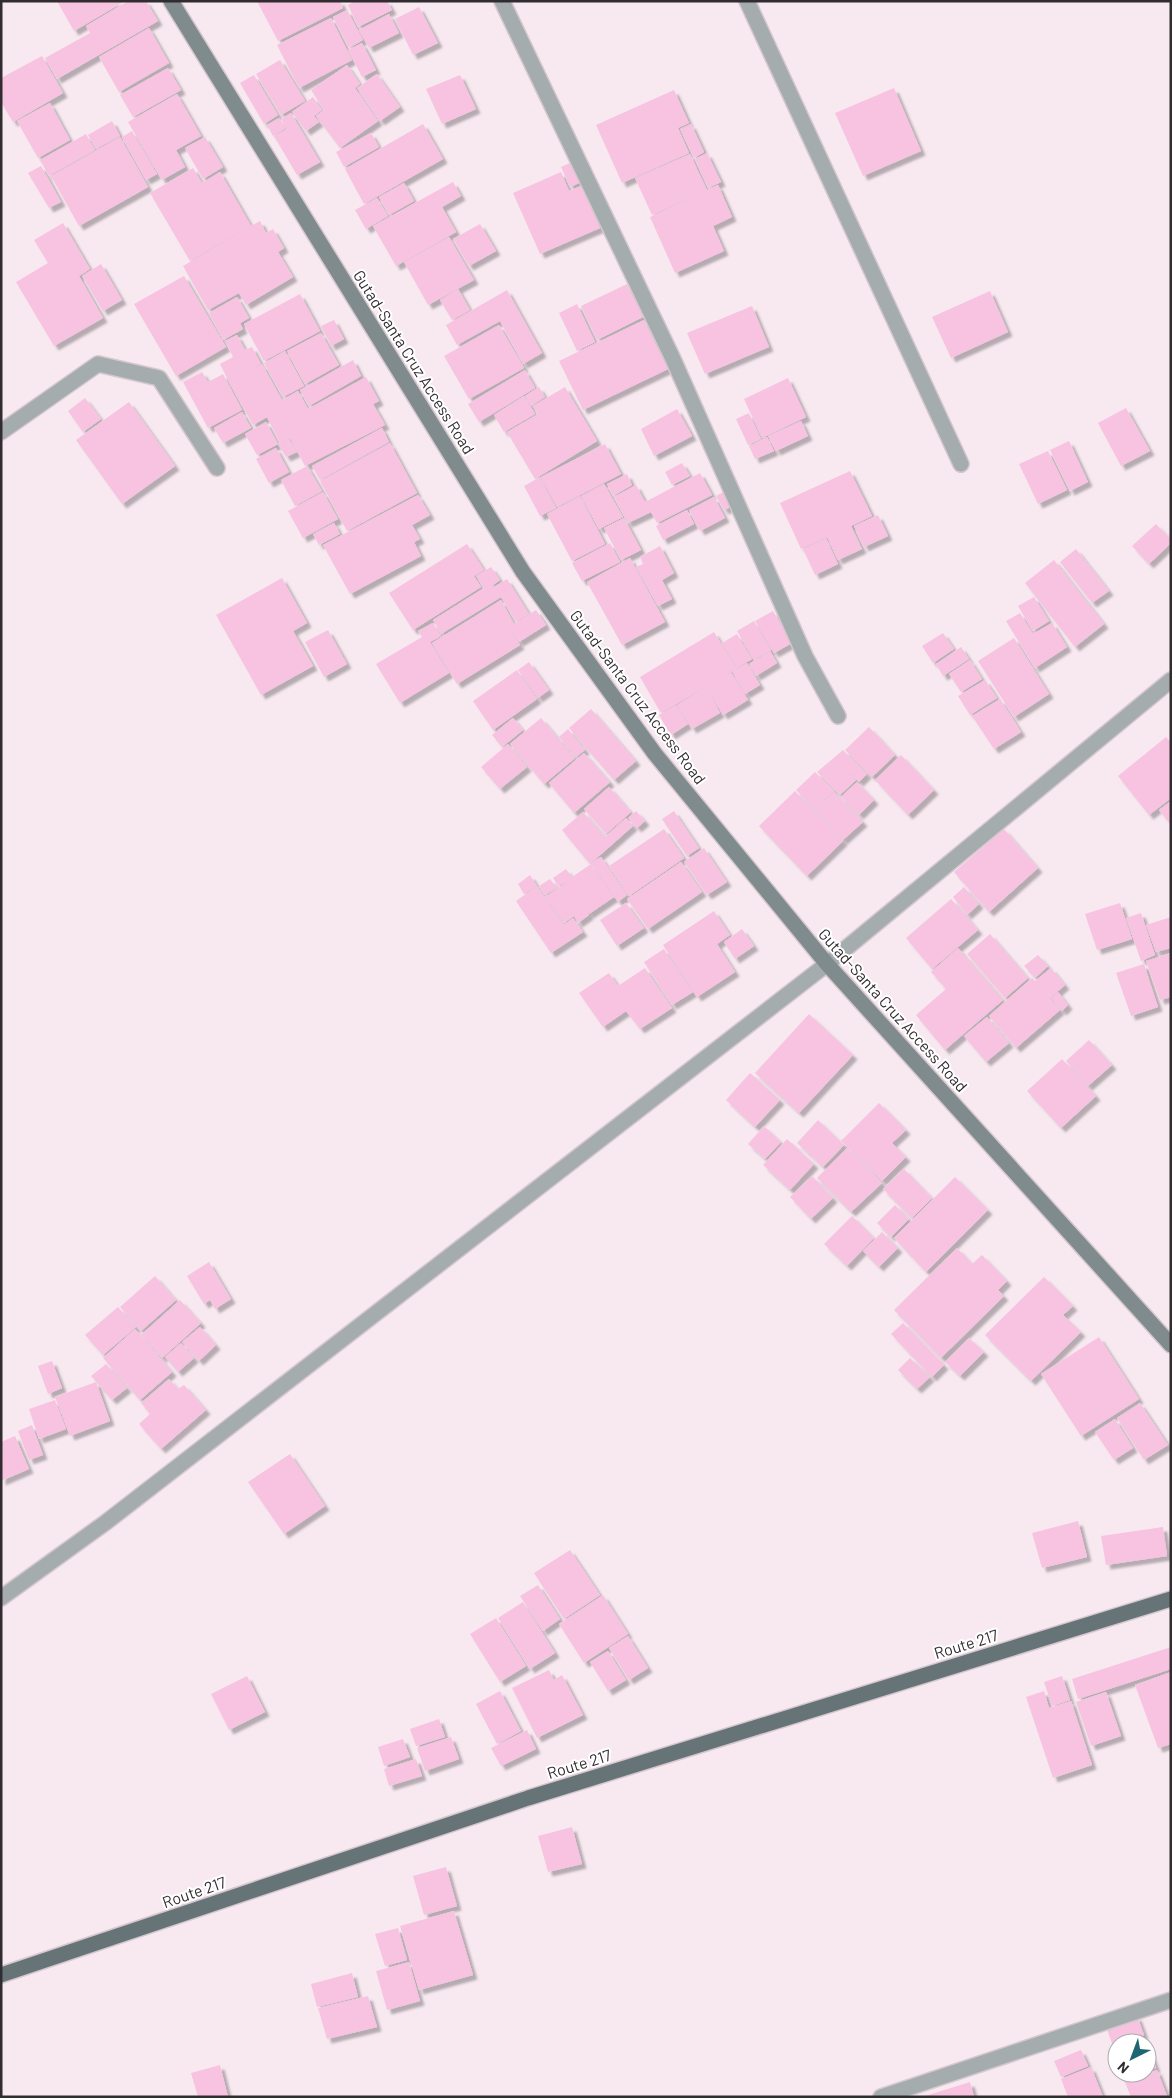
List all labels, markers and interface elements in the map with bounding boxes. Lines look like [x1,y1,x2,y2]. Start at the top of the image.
street label: Gutad-Santa Cruz Access Road [350,266,479,457]
street label: Gutad-Santa Cruz Access Road [567,606,710,788]
street label: Gutad-Santa Cruz Access Road [815,924,972,1095]
street label: Route 217 [932,1625,1001,1662]
street label: Route 217 [545,1745,614,1782]
street label: Route 217 [160,1872,228,1911]
north arrow [1107,2033,1157,2083]
text: N [1114,2059,1132,2077]

